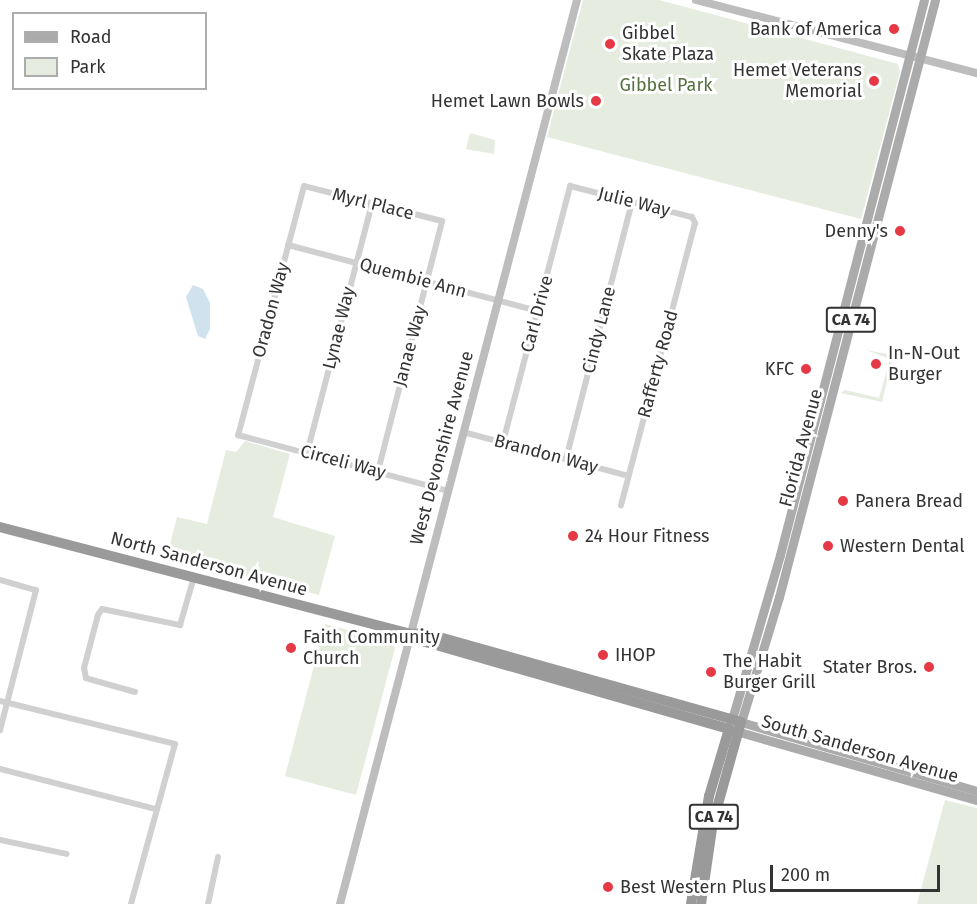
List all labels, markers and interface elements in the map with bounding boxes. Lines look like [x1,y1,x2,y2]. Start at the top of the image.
legend [12,12,207,90]
place label: Bank of America [750,18,882,40]
marker: Bank of America [887,22,901,36]
place label: Gibbel Skate Plaza [622,23,714,66]
text: Road [70,26,112,48]
marker: Gibbel Skate Plaza [603,37,617,51]
text: Park [70,56,105,78]
place label: Hemet Veterans Memorial [733,60,862,103]
park label: Gibbel Park [619,74,713,96]
marker: Hemet Veterans Memorial [867,74,881,88]
place label: Hemet Lawn Bowls [431,90,584,112]
marker: Hemet Lawn Bowls [589,94,603,108]
street label: Myrl Place [330,183,416,225]
street label: Julie Way [596,183,672,221]
place label: Denny's [825,220,888,242]
marker: Denny's [893,224,907,238]
street label: Quembie Ann [357,253,469,303]
street label: Oradon Way [248,260,294,360]
street label: Carl Drive [516,273,558,355]
street label: Cindy Lane [578,284,620,376]
street label: Lynae Way [318,285,360,371]
street label: Janae Way [389,303,431,389]
road number: CA 74 [826,307,876,333]
street label: Rafferty Road [633,308,683,420]
place label: In-N-Out Burger [888,343,960,386]
street label: West Devonshire Avenue [406,349,478,547]
marker: In-N-Out Burger [869,357,883,371]
place label: KFC [765,358,794,380]
marker: KFC [799,362,813,376]
street label: Florida Avenue [775,387,827,509]
street label: Brandon Way [492,430,600,478]
street label: Circeli Way [298,440,388,484]
place label: Panera Bread [855,490,963,512]
marker: Panera Bread [836,494,850,508]
place label: 24 Hour Fitness [585,525,709,547]
street label: North Sanderson Avenue [108,527,310,601]
marker: 24 Hour Fitness [566,529,580,543]
place label: Western Dental [840,535,964,557]
marker: Western Dental [821,539,835,553]
place label: Faith Community Church [303,627,440,670]
marker: Faith Community Church [284,641,298,655]
place label: IHOP [615,644,655,666]
marker: IHOP [596,648,610,662]
place label: The Habit Burger Grill [723,651,816,694]
place label: Stater Bros. [823,656,917,678]
marker: Stater Bros. [922,660,936,674]
marker: The Habit Burger Grill [704,665,718,679]
street label: South Sanderson Avenue [759,711,961,787]
road number: CA 74 [688,804,740,830]
scale bar [773,853,942,891]
text: 200 m [781,864,830,886]
place label: Best Western Plus [620,876,766,898]
marker: Best Western Plus [601,880,615,894]

